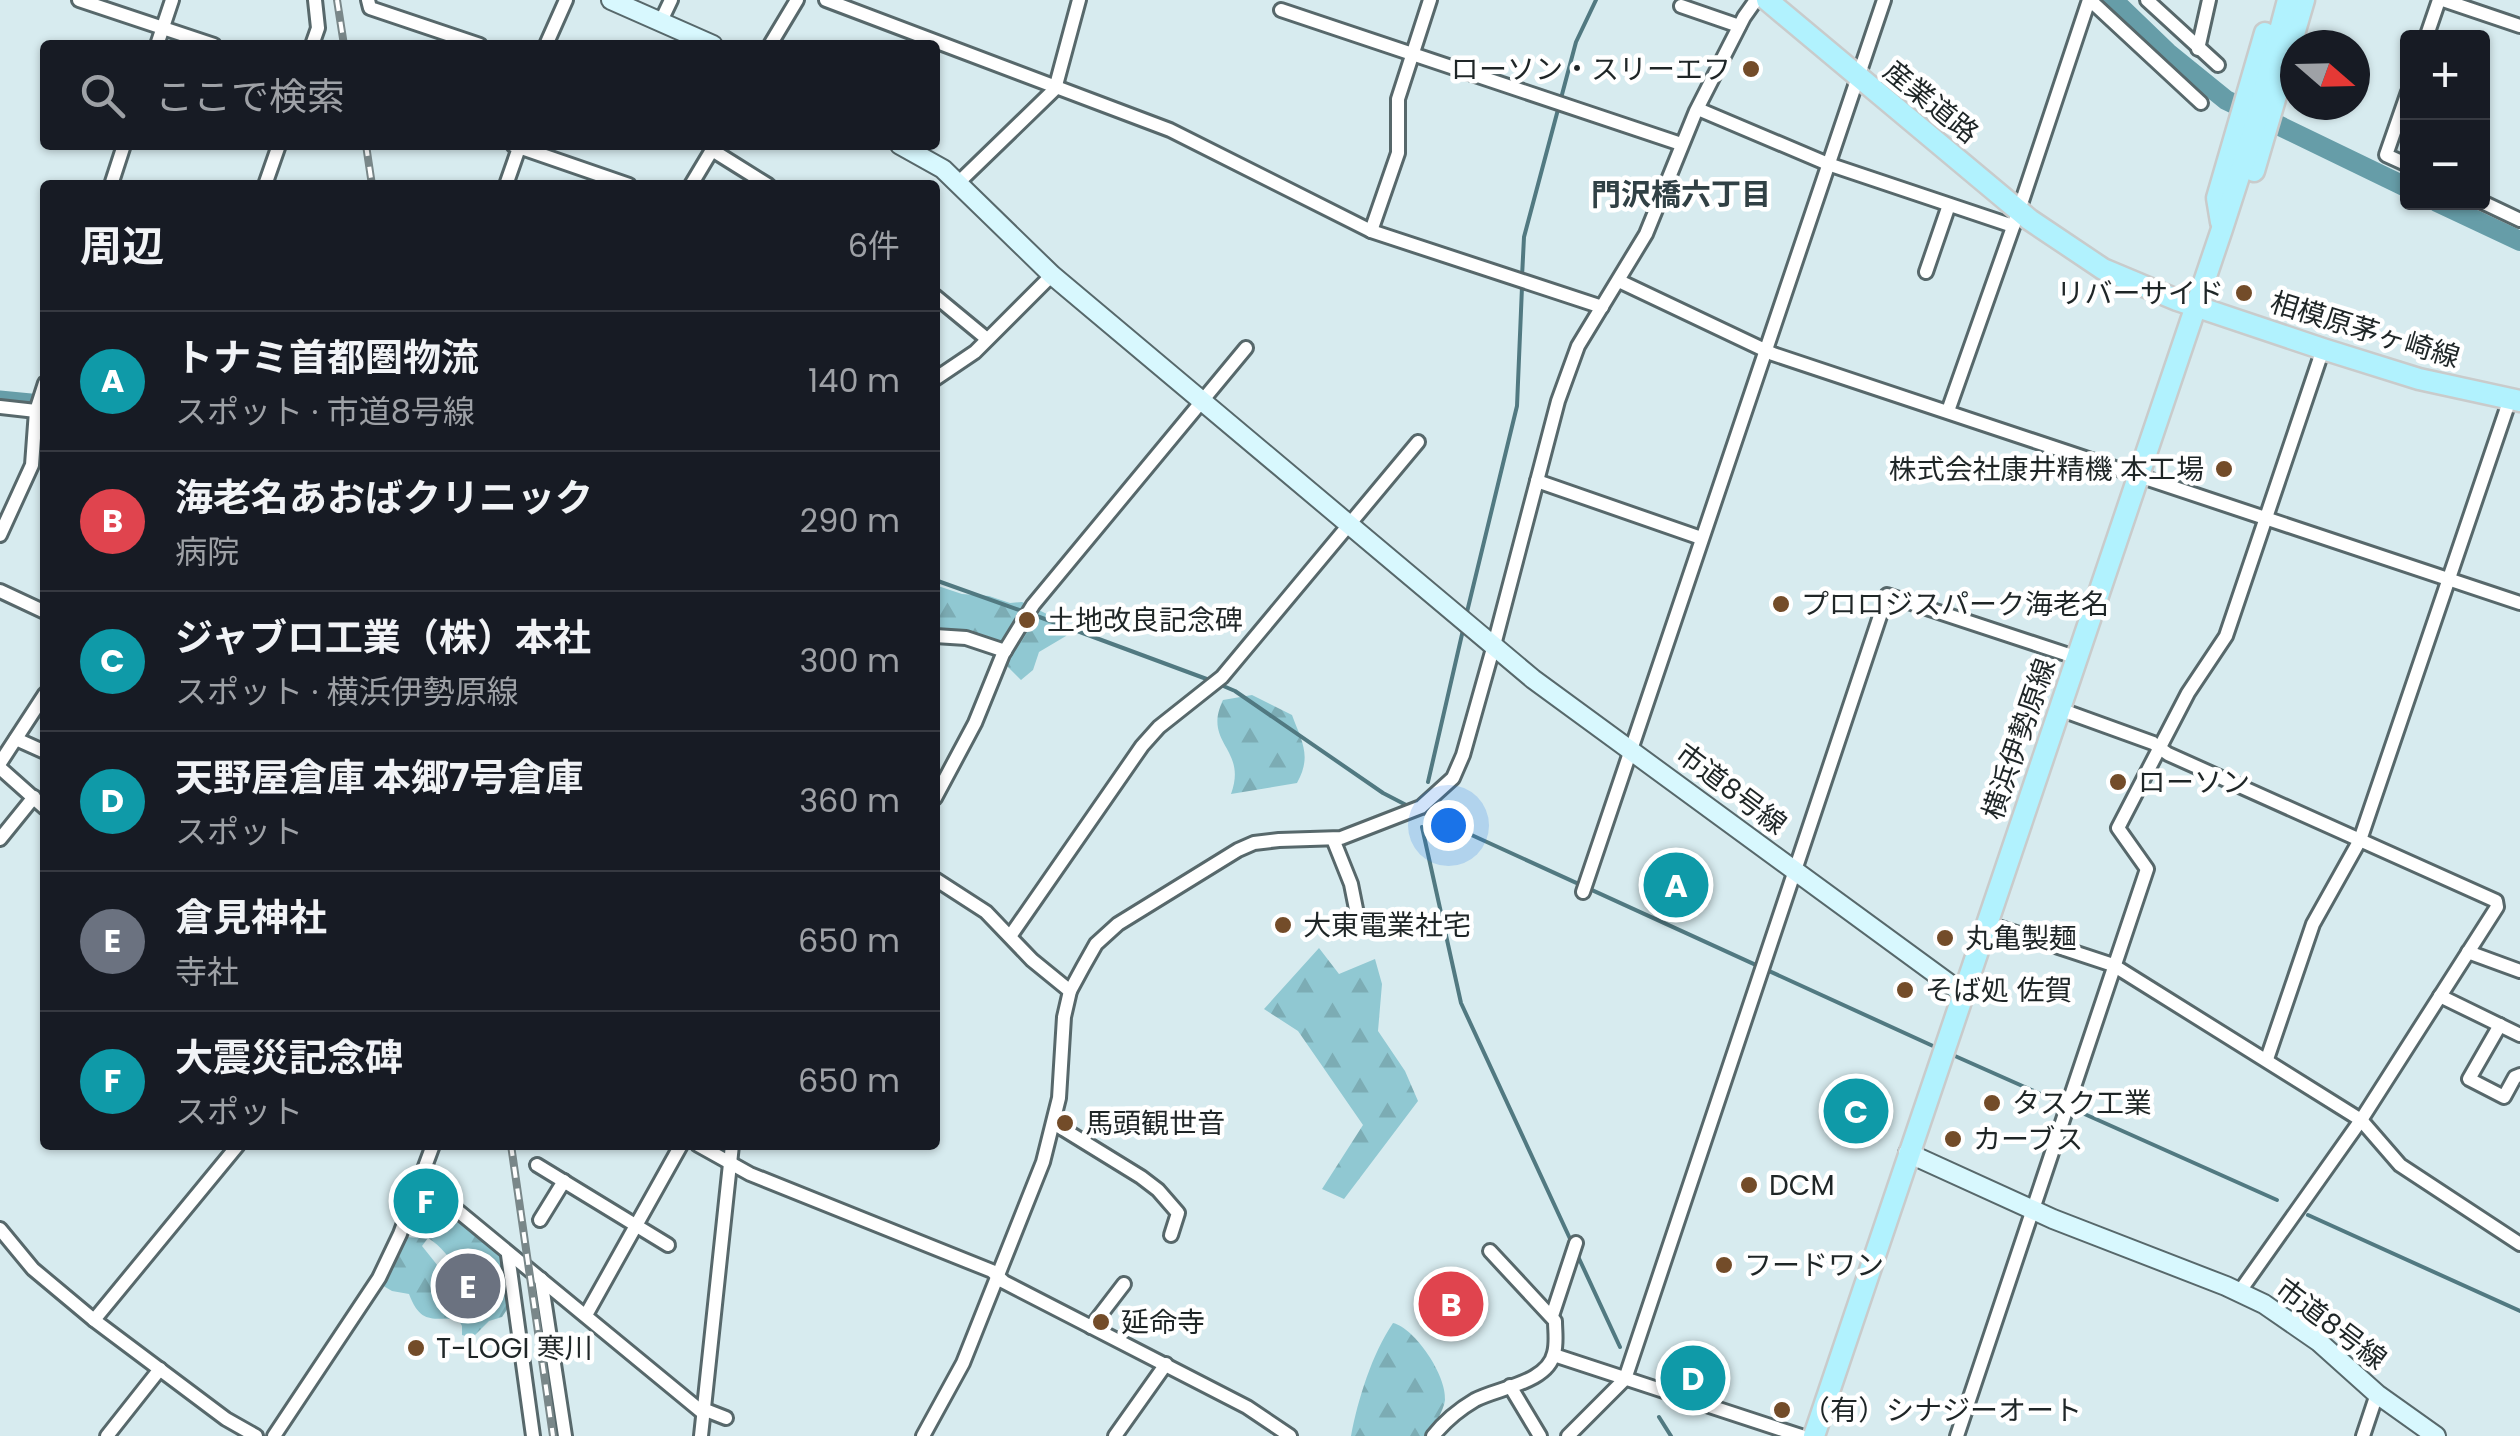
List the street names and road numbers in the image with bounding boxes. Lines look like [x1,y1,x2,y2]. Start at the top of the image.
street label: 産業道路 [1875,52,1987,152]
street label: 相模原茅ヶ崎線 [2266,283,2464,377]
street label: 横浜伊勢原線 [1973,653,2065,825]
street label: 市道8号線 [1667,734,1795,844]
street label: 市道8号線 [2267,1269,2395,1379]

